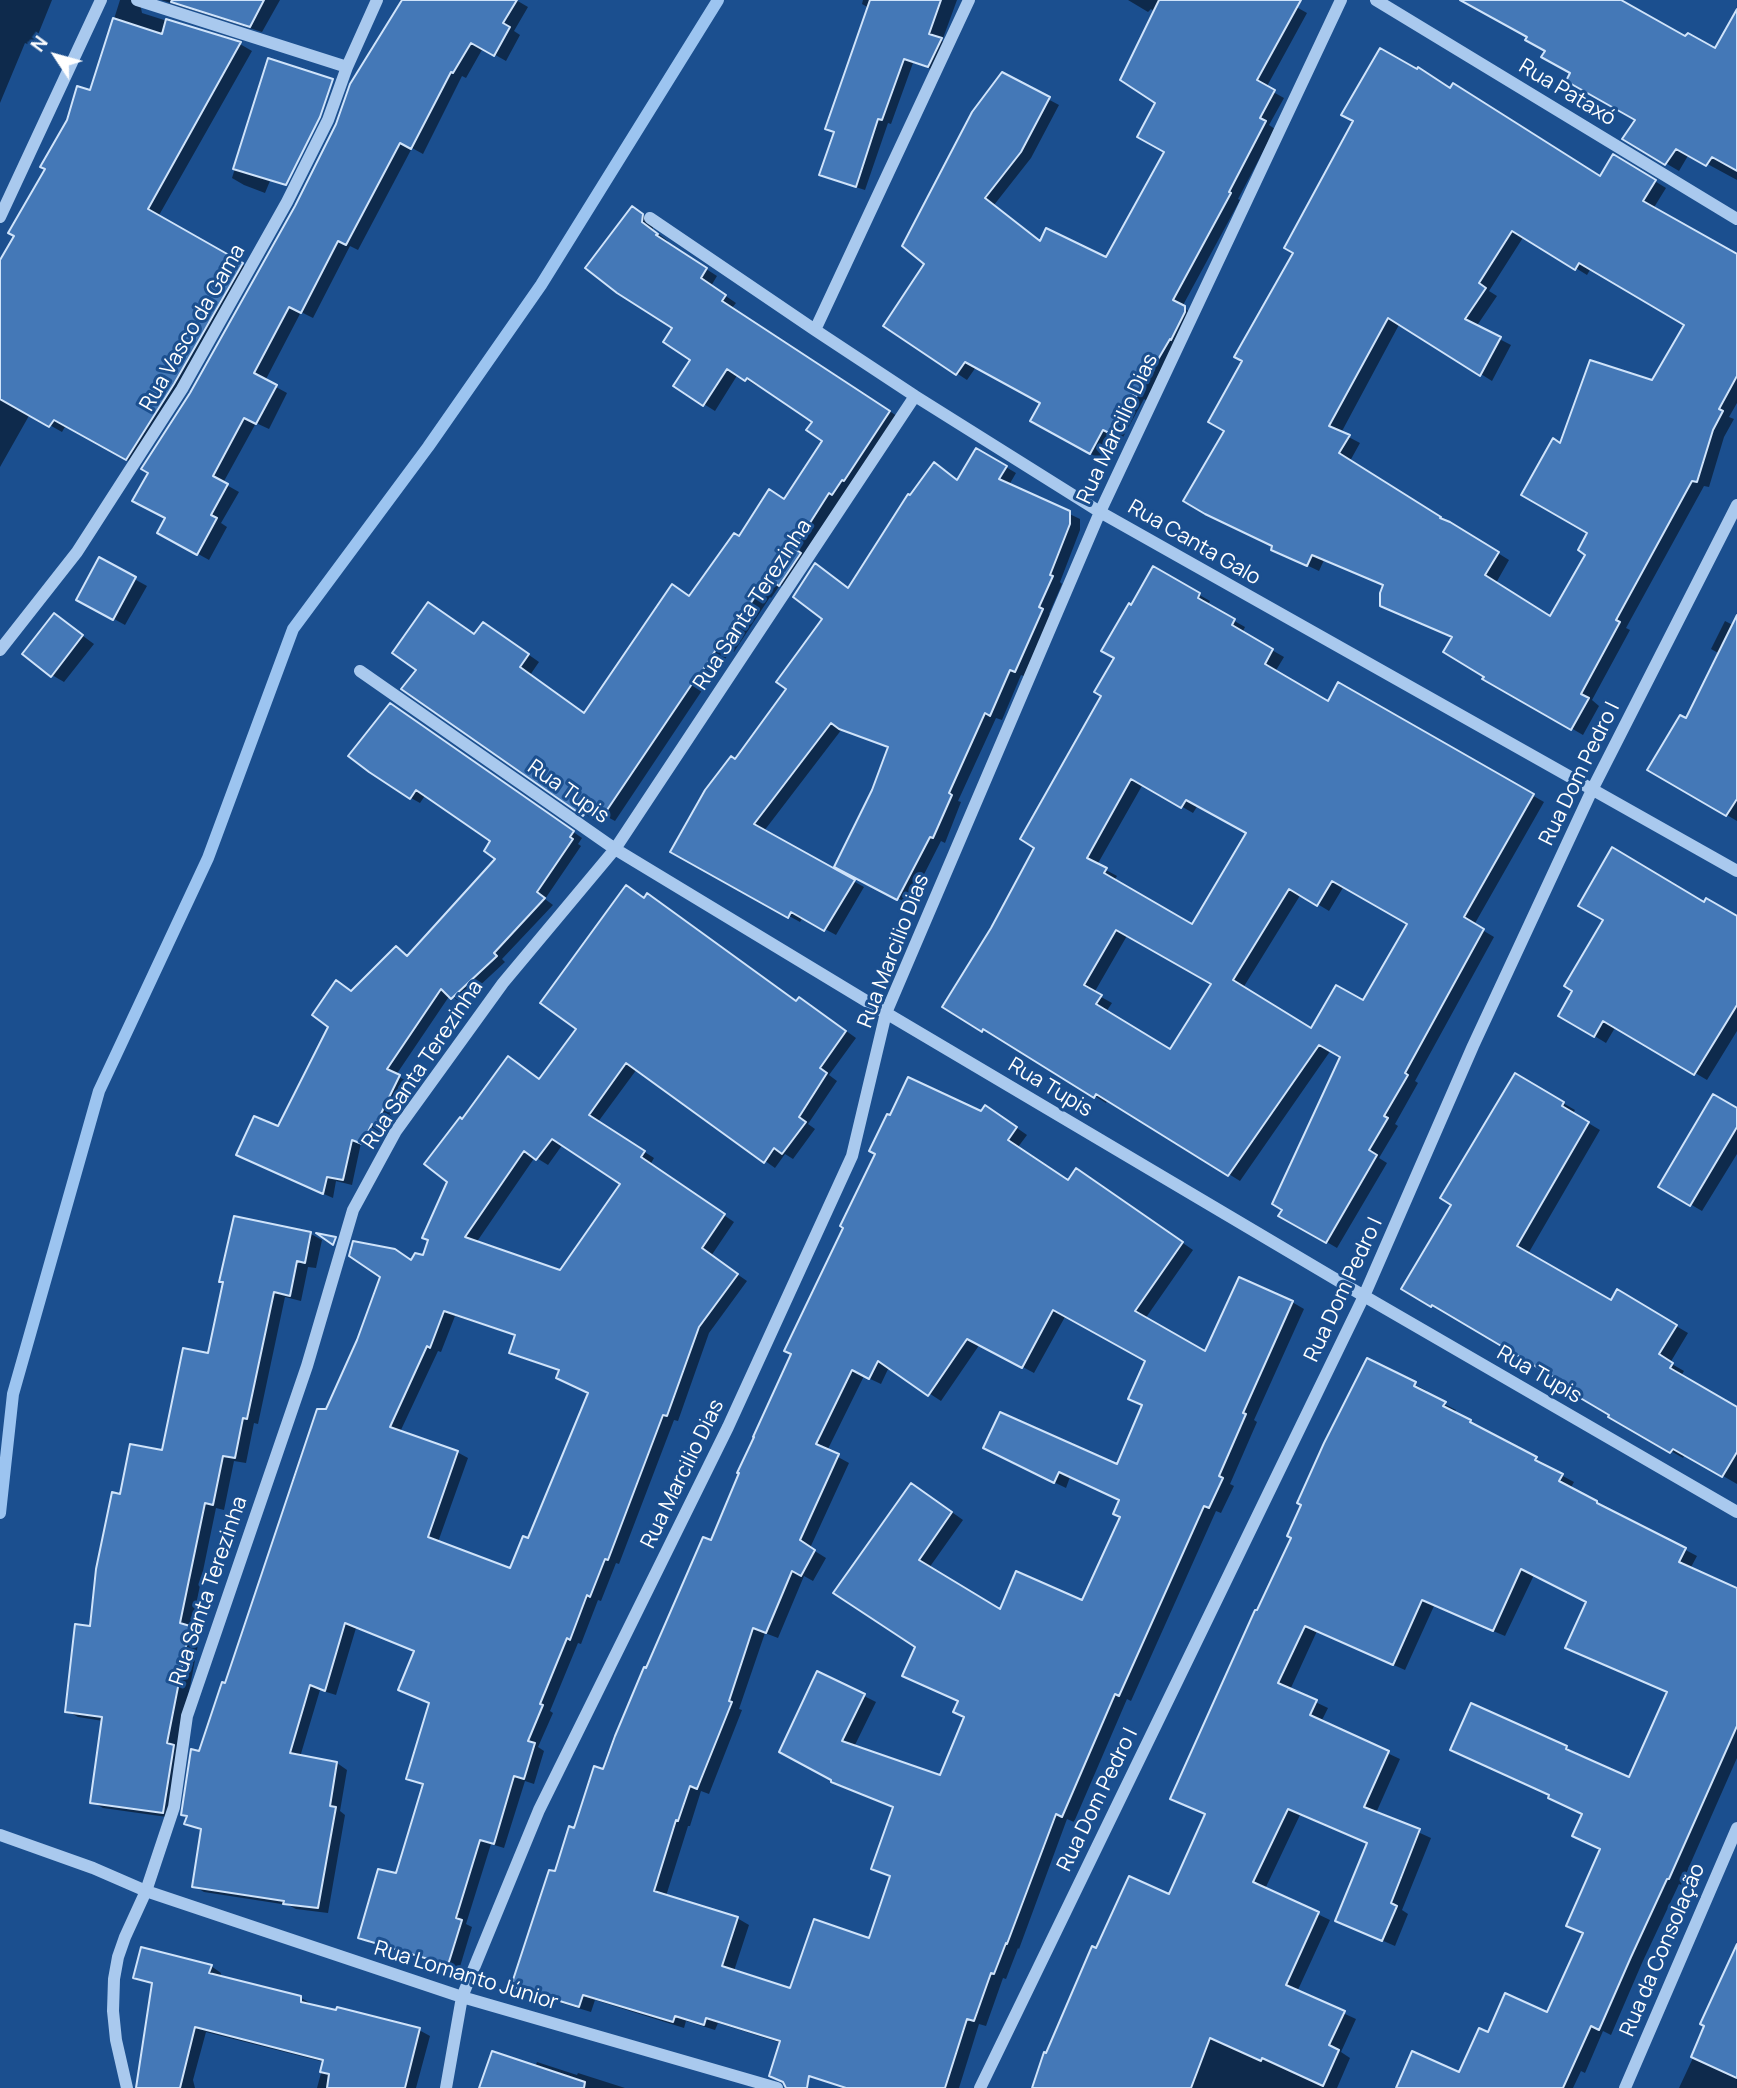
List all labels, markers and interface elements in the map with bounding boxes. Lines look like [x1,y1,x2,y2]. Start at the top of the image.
north arrow [21,21,91,91]
text: N [24,30,54,57]
street label: Rua Pataxó [1514,54,1620,132]
street label: Rua Vasco da Gama [135,240,251,416]
street label: Rua Marcilio Dias [1072,350,1164,508]
street label: Rua Canta Galo [1123,495,1265,591]
street label: Rua Santa Terezinha [688,515,818,695]
street label: Rua Dom Pedro I [1534,698,1626,850]
street label: Rua Tupis [522,755,614,829]
street label: Rua Marcilio Dias [853,871,935,1031]
street label: Rua Santa Terezinha [357,976,489,1154]
street label: Rua Tupis [1003,1053,1097,1123]
street label: Rua Dom Pedro I [1300,1214,1388,1366]
street label: Rua Tupis [1492,1341,1586,1409]
street label: Rua Marcilio Dias [636,1395,730,1553]
street label: Rua Santa Terezinha [165,1493,253,1689]
street label: Rua Dom Pedro I [1052,1724,1144,1876]
street label: Rua da Consolação [1615,1860,1711,2040]
street label: Rua Lomanto Júnior [371,1936,561,2016]

